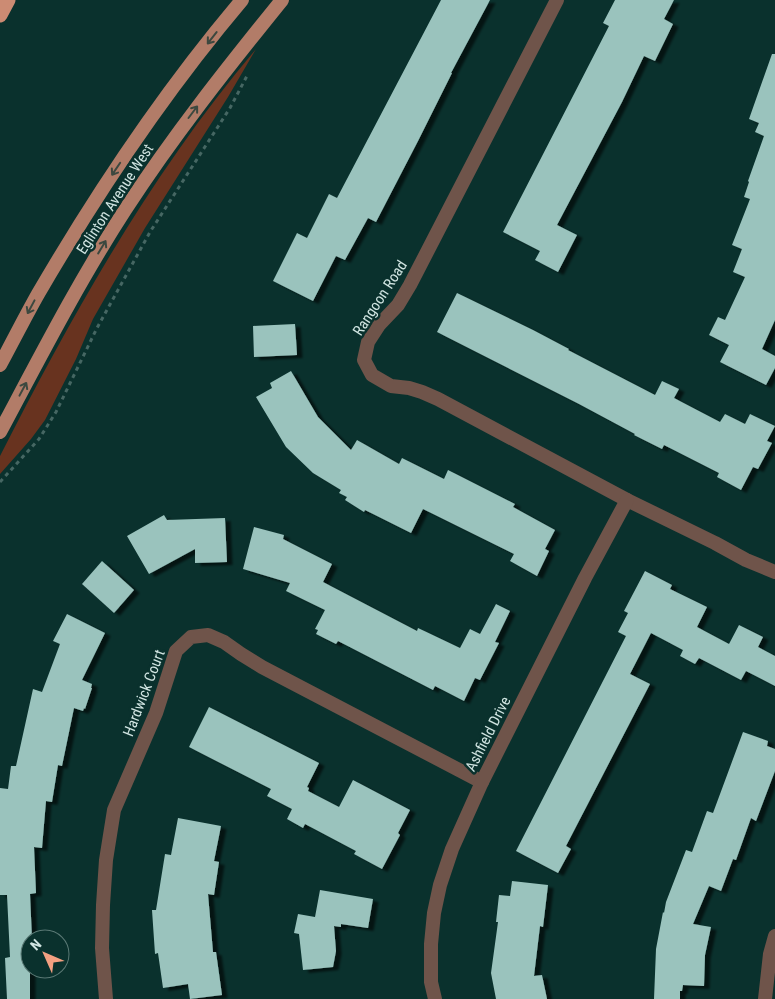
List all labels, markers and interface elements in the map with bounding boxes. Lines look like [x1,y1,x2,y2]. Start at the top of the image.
one-way arrow [206,31,217,44]
one-way arrow [188,106,199,119]
street label: Eglinton Avenue West [73,141,157,257]
one-way arrow [111,162,121,176]
one-way arrow [98,241,108,255]
street label: Rangoon Road [349,257,411,339]
one-way arrow [26,300,36,315]
one-way arrow [18,381,28,396]
street label: Hardwick Court [119,647,169,739]
street label: Ashfield Drive [462,694,514,774]
north arrow [20,929,70,979]
text: N [27,936,44,953]

